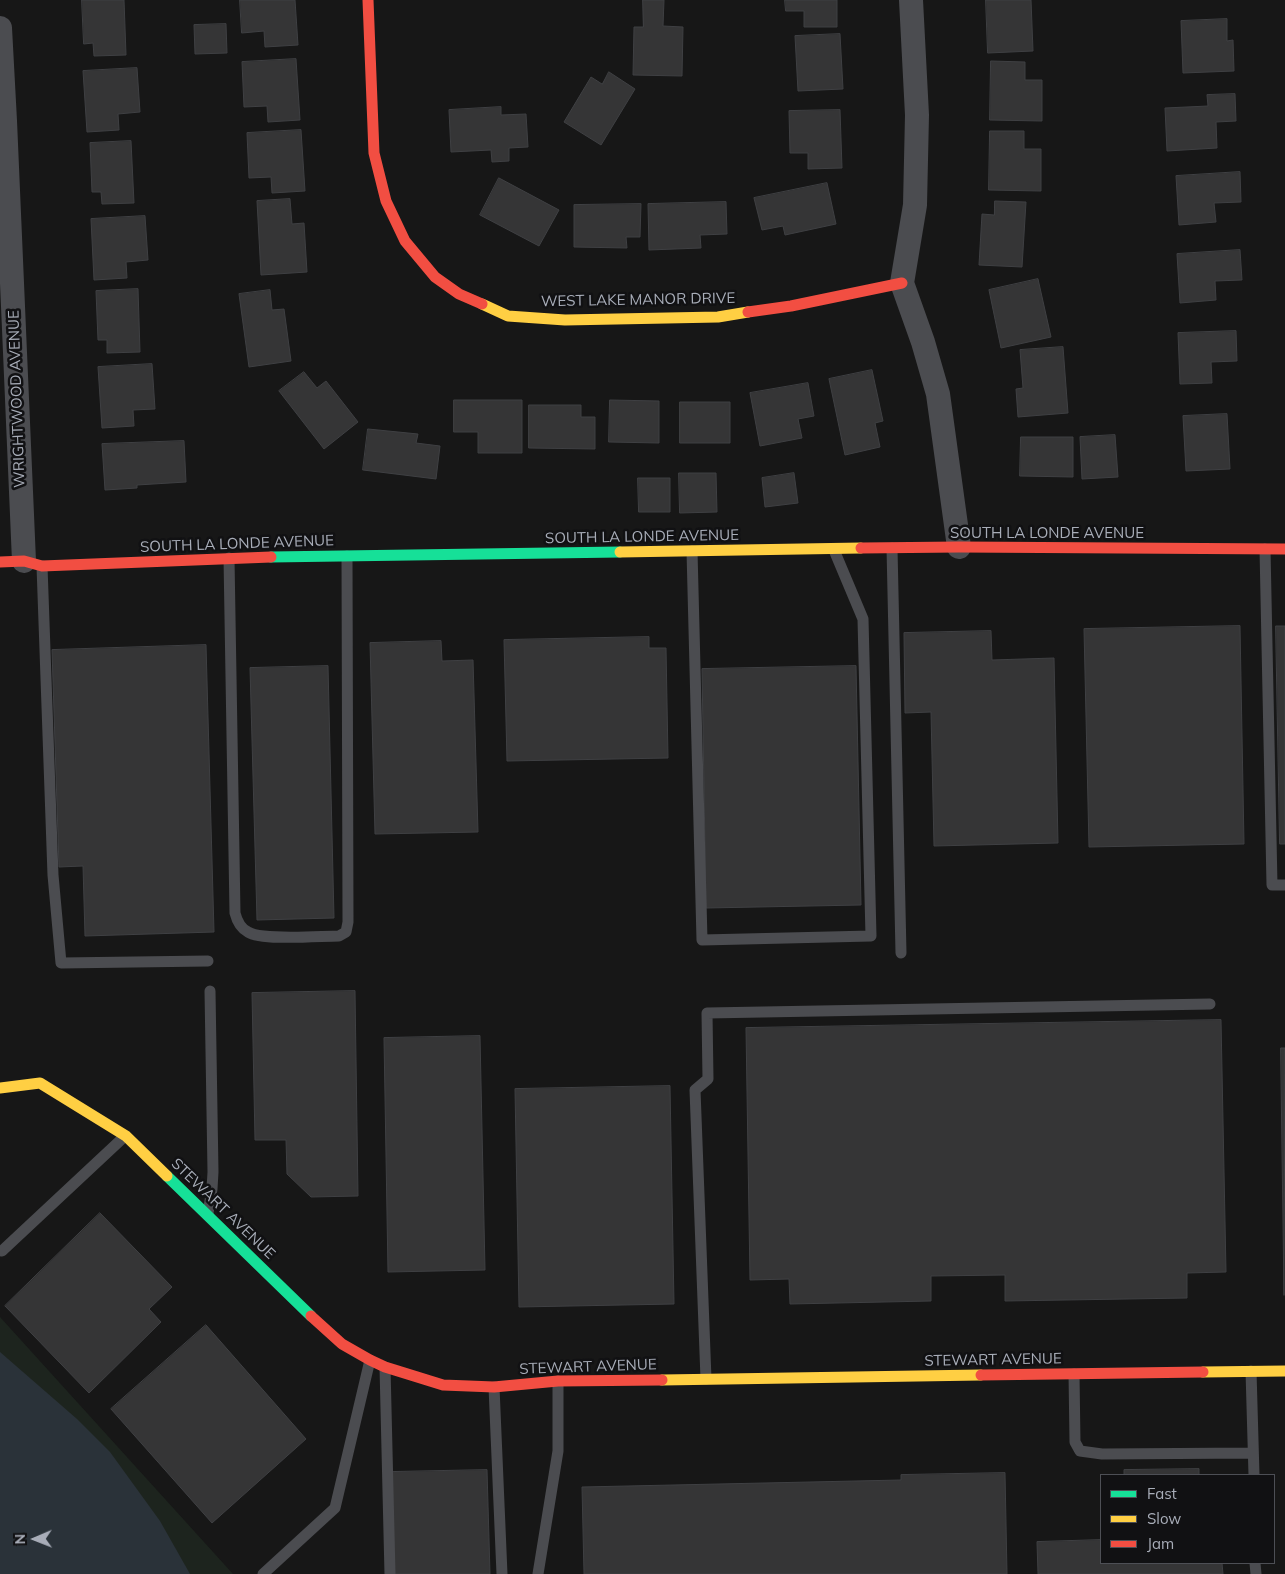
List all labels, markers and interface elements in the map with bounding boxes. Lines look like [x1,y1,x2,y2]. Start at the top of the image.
street label: WEST LAKE MANOR DRIVE [541,289,735,311]
street label: WRIGHTWOOD AVENUE [5,310,29,488]
street label: SOUTH LA LONDE AVENUE [950,524,1144,542]
street label: SOUTH LA LONDE AVENUE [545,526,739,548]
street label: SOUTH LA LONDE AVENUE [140,532,334,556]
street label: STEWART AVENUE [167,1155,279,1263]
street label: STEWART AVENUE [924,1350,1062,1370]
street label: STEWART AVENUE [519,1356,657,1378]
legend [1100,1474,1275,1564]
text: Fast [1147,1484,1177,1503]
text: Slow [1147,1509,1181,1528]
north arrow [10,1514,60,1564]
text: N [11,1534,29,1545]
text: Jam [1147,1534,1174,1553]

